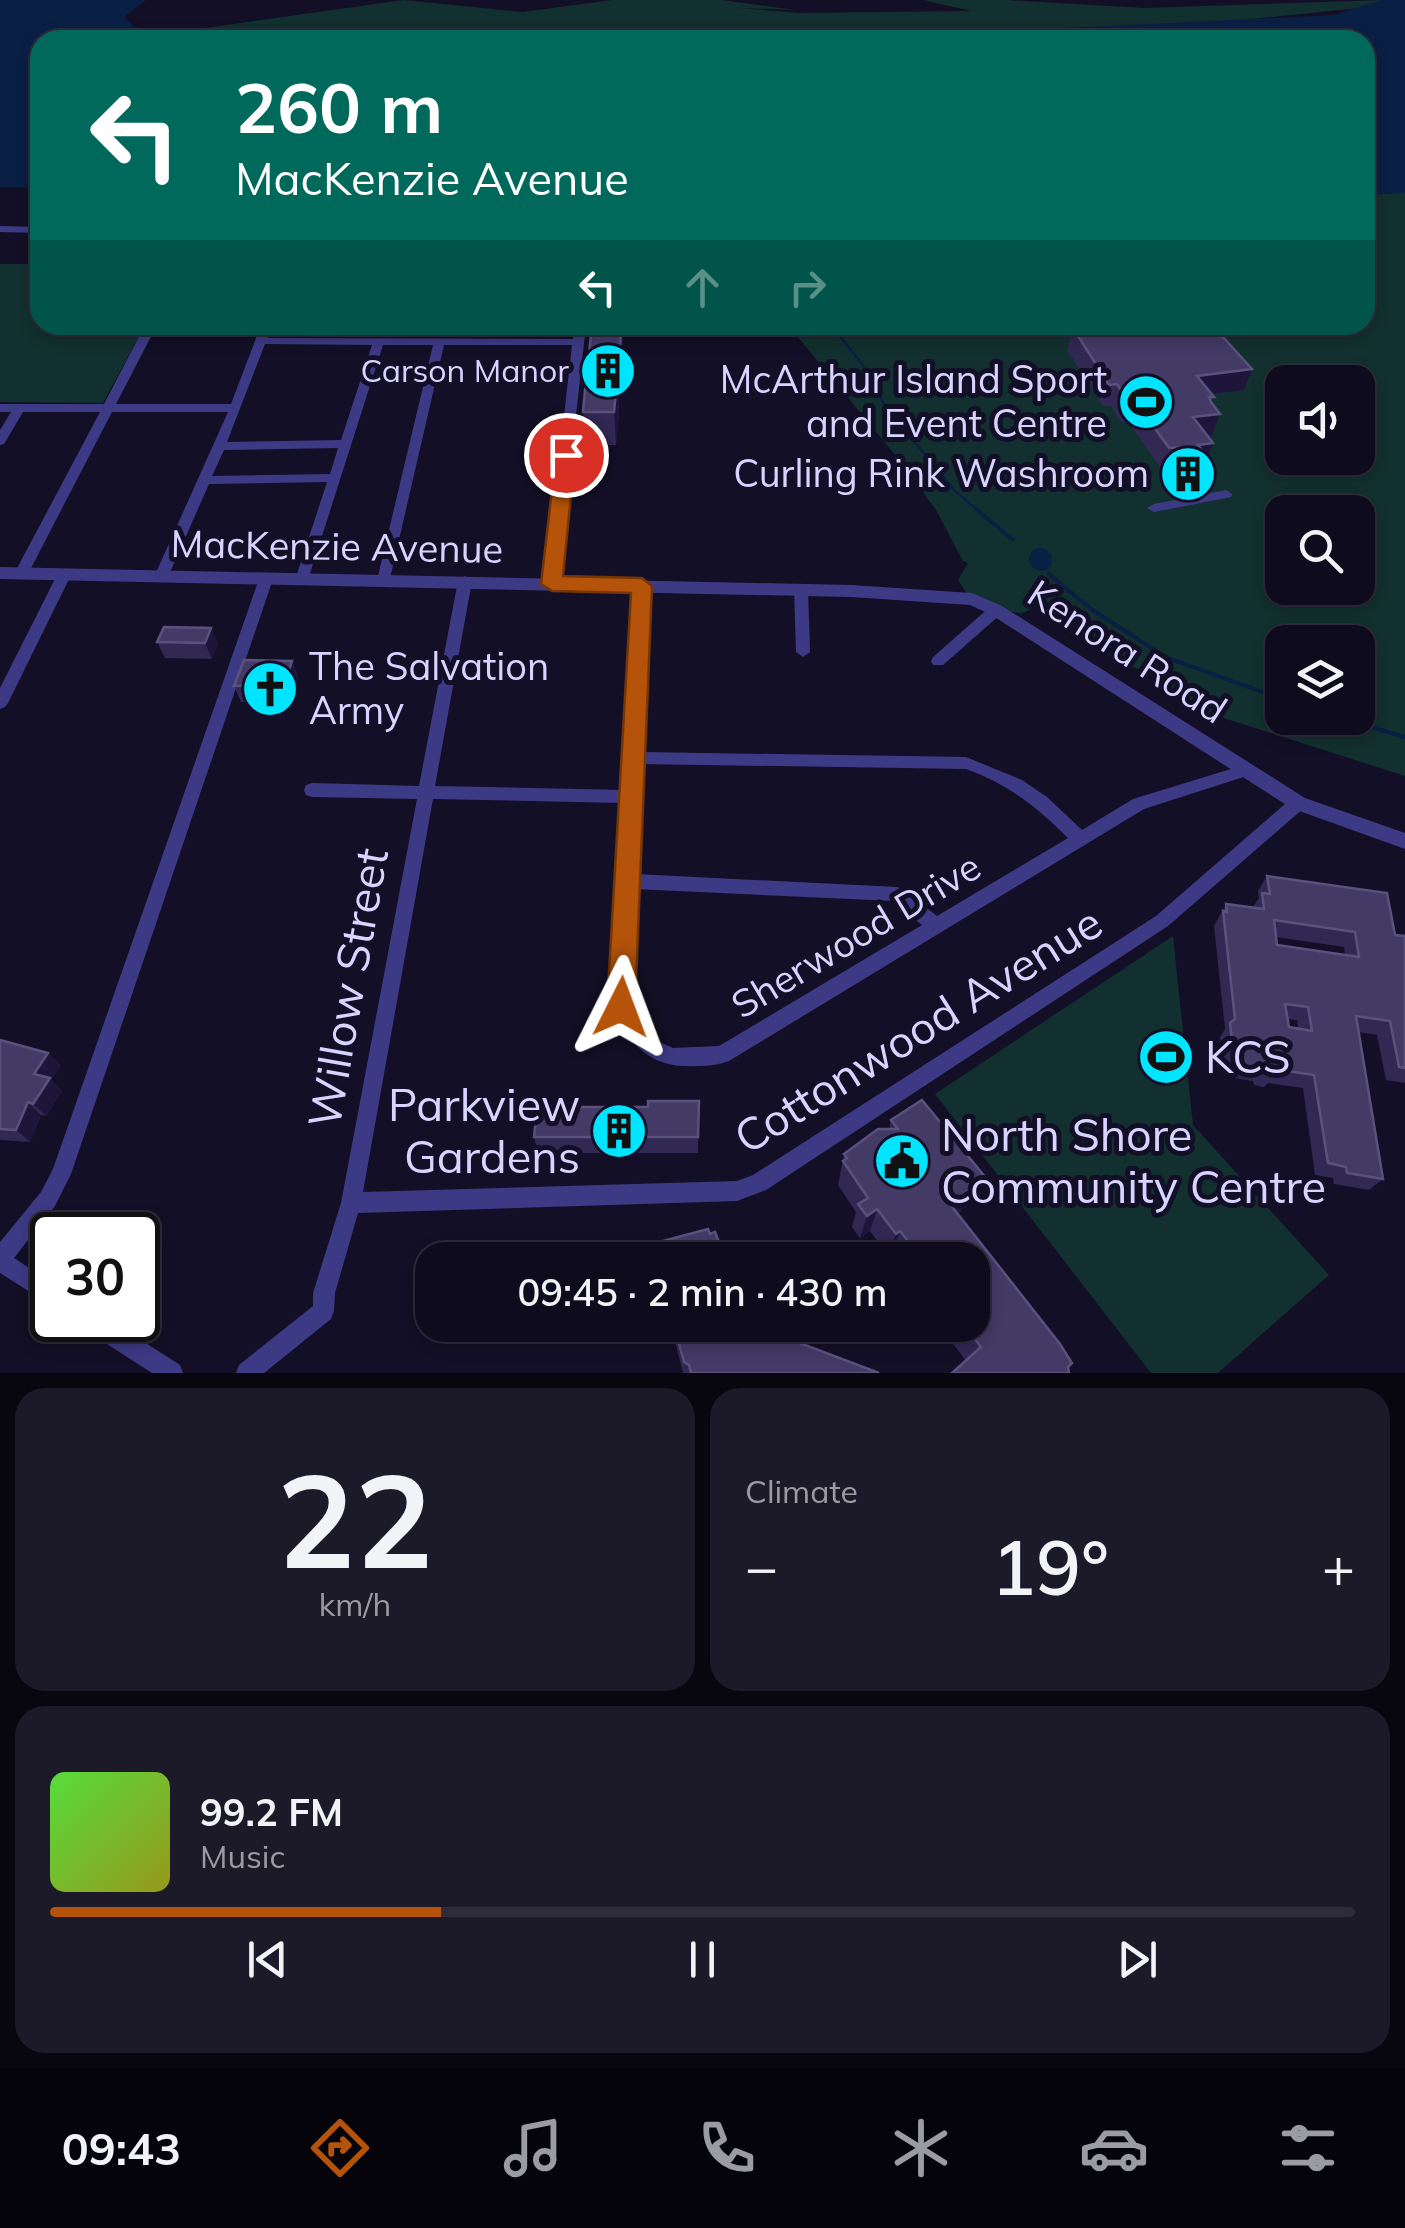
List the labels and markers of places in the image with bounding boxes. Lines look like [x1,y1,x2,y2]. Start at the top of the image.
building icon: Carson Manor [578,341,638,401]
place label: Carson Manor [360,350,569,390]
place label: McArthur Island Sport and Event Centre [720,355,1107,447]
sports icon: McArthur Island Sport and Event Centre [1116,372,1176,432]
pin [524,413,609,498]
building icon: Curling Rink Washroom [1158,444,1218,504]
place label: Curling Rink Washroom [733,449,1149,497]
place label: The Salvation Army [309,642,549,734]
church icon: The Salvation Army [240,659,300,719]
sports icon: KCS [1136,1027,1196,1087]
place label: KCS [1205,1028,1290,1084]
place label: Parkview Gardens [388,1076,580,1184]
building icon: Parkview Gardens [589,1101,649,1161]
place label: North Shore Community Centre [941,1106,1326,1214]
public building icon: North Shore Community Centre [872,1131,932,1191]

